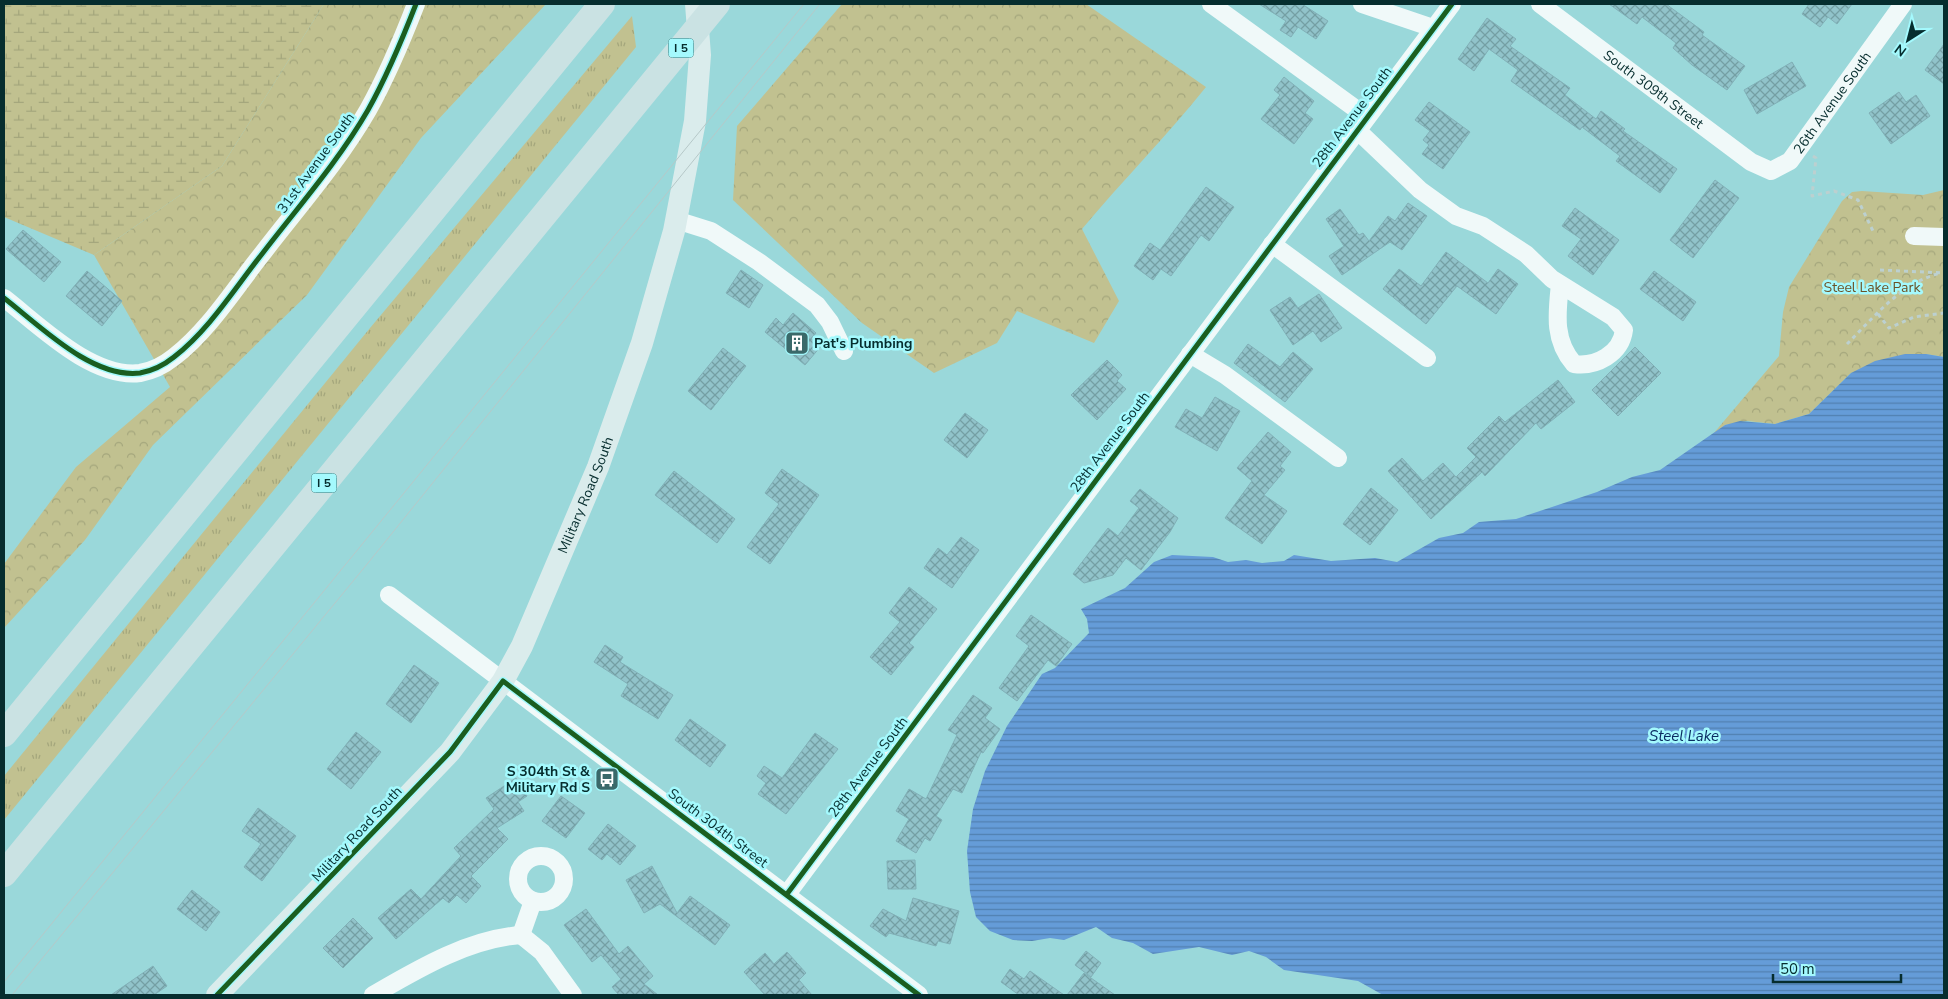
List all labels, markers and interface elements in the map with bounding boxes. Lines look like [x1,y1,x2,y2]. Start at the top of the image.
north arrow [1883,15,1933,65]
road number: I 5 [668,38,694,58]
text: N [1891,39,1910,61]
street label: South 309th Street [1600,45,1708,133]
street label: 26th Avenue South [1789,48,1875,158]
street label: 28th Avenue South [1308,63,1396,171]
street label: 31st Avenue South [273,109,359,217]
park label: Steel Lake Park [1824,278,1921,297]
building icon: Pat's Plumbing [784,330,810,356]
place label: Pat's Plumbing [814,334,912,353]
street label: 28th Avenue South [1066,388,1154,496]
street label: Military Road South [553,434,618,556]
road number: I 5 [312,473,336,492]
street label: 28th Avenue South [824,713,912,821]
water label: Steel Lake [1649,726,1719,746]
place label: S 304th St & Military Rd S [506,762,591,797]
bus stop icon: S 304th St & Military Rd S [594,766,620,792]
street label: Military Road South [308,782,406,886]
street label: South 304th Street [664,784,772,872]
scale bar [1773,952,1900,984]
text: 50 m [1780,959,1815,979]

